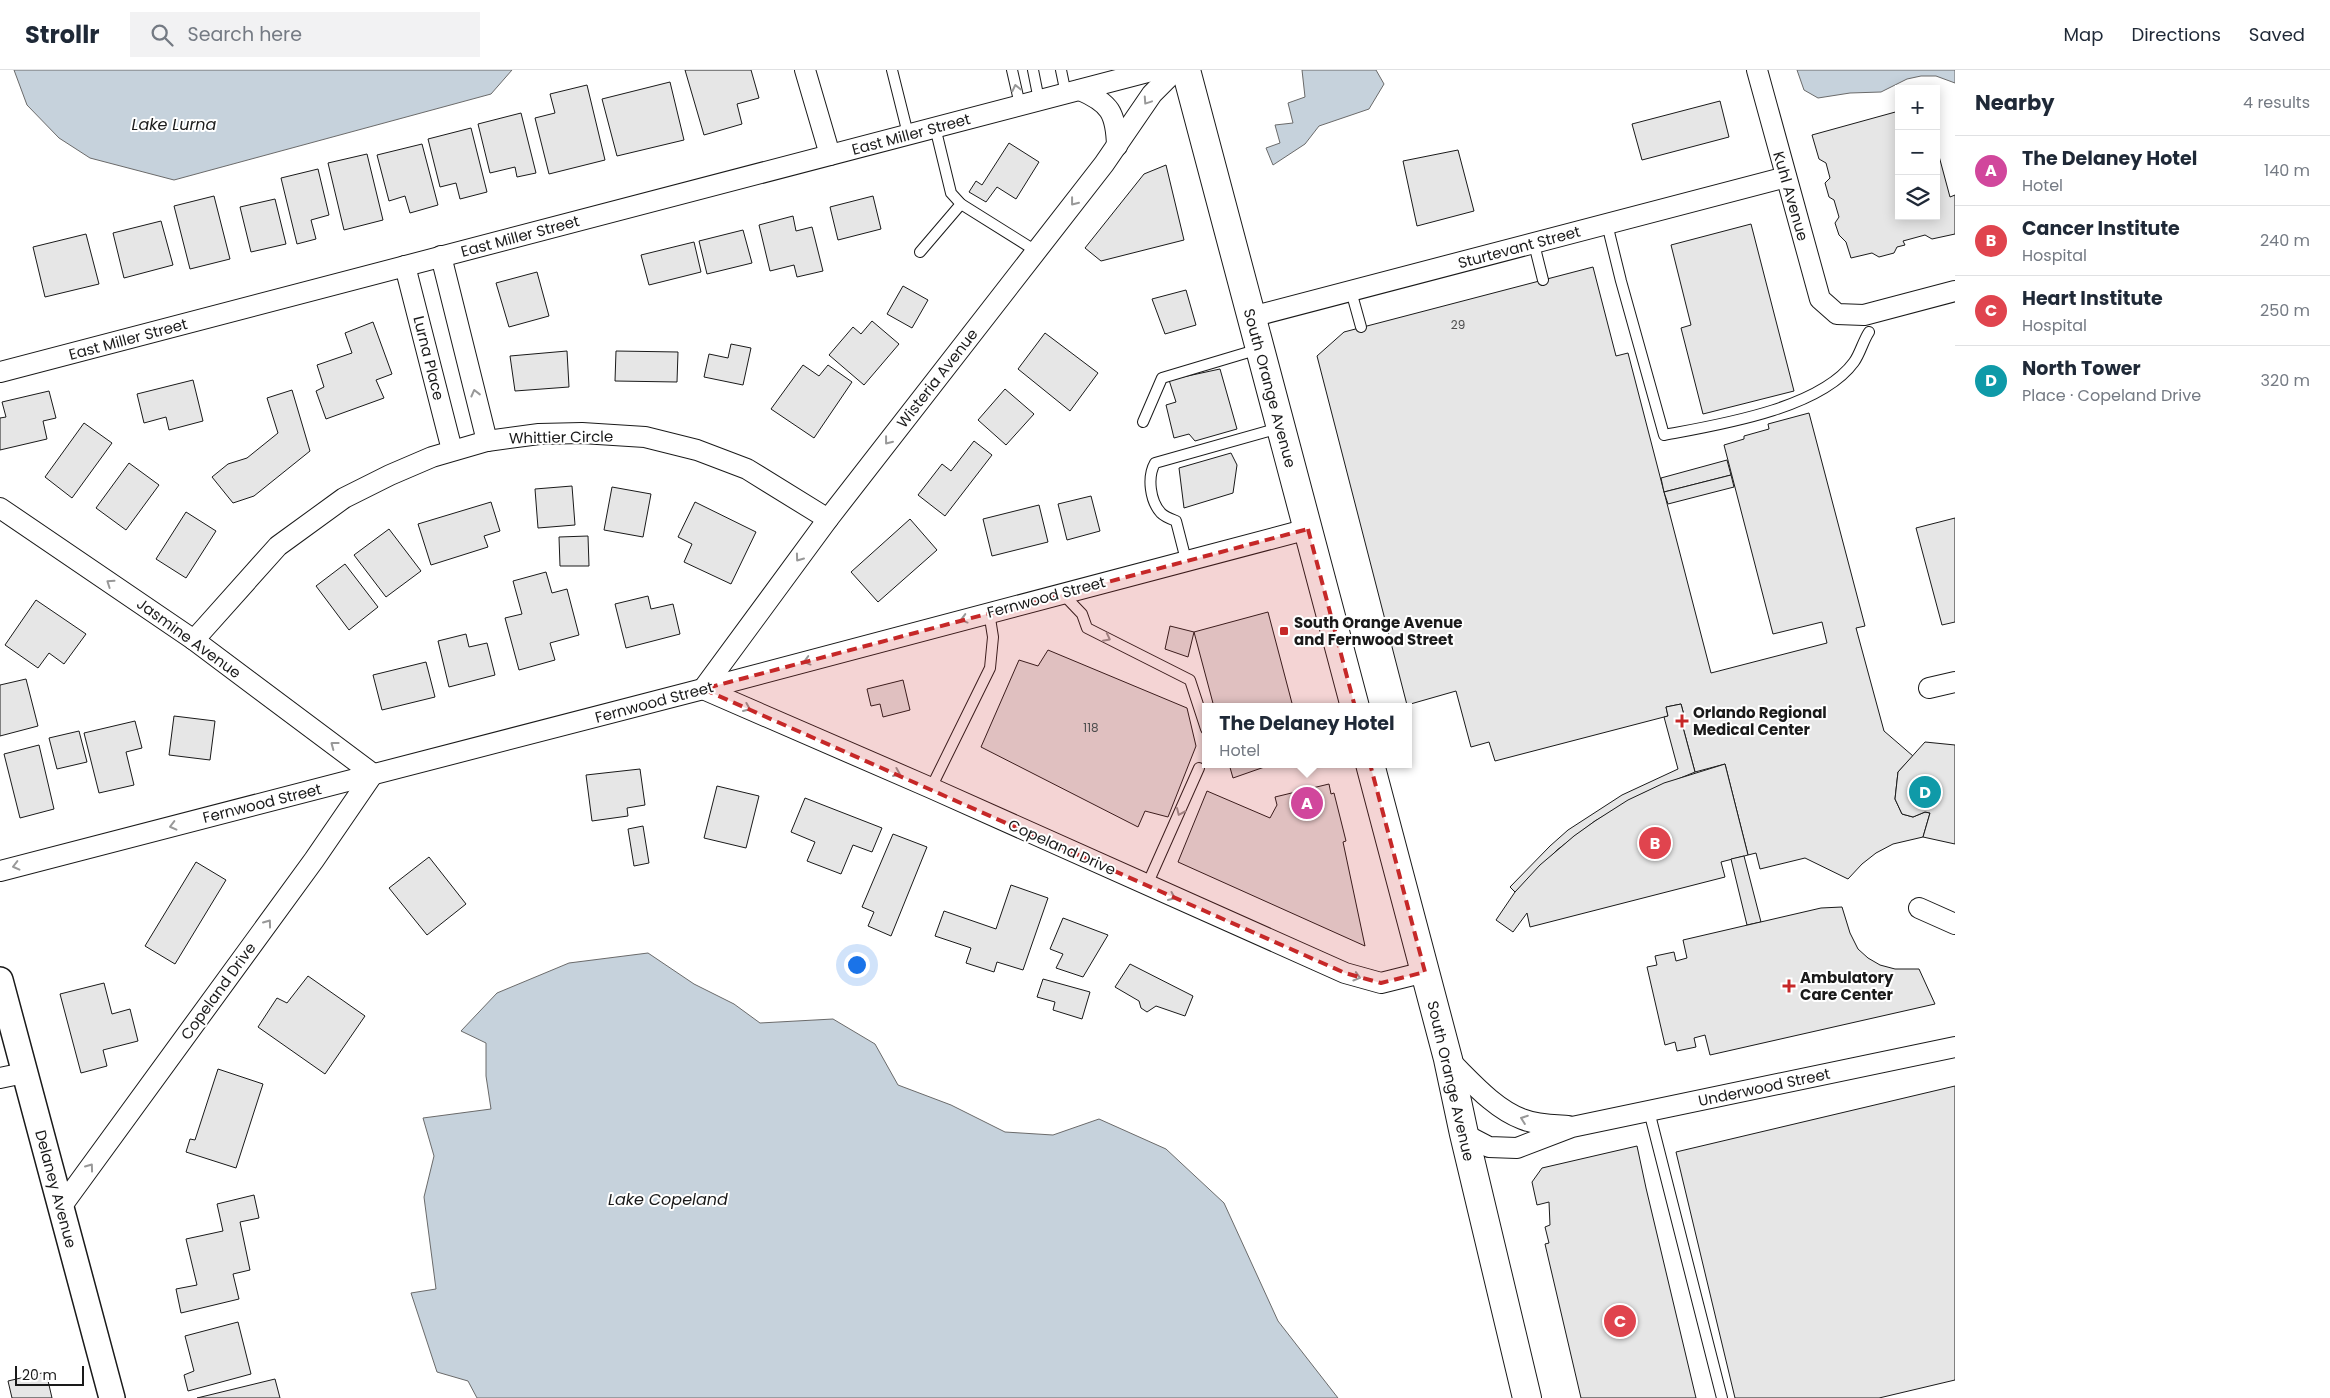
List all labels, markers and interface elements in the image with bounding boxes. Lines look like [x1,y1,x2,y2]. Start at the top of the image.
search box [130,12,480,57]
text: Strollr [25,18,100,51]
icon: search [148,21,176,49]
text: Search here [188,21,302,48]
text: Map [2064,22,2103,47]
text: Directions [2131,22,2221,47]
text: Saved [2249,22,2305,47]
one-way arrow [1011,83,1022,92]
map controls [1895,85,1940,220]
button: + [1895,85,1940,130]
text: Nearby [1975,88,2055,117]
text: 4 results [2243,91,2310,114]
one-way arrow [1144,96,1153,105]
street label: East Miller Street [849,108,973,160]
water label: Lake Lurna [132,113,217,136]
button: − [1895,130,1940,175]
text: The Delaney Hotel [2022,145,2197,172]
street label: Kuhl Avenue [1768,149,1814,243]
text: A [1985,159,1997,182]
text: 140 m [2264,159,2310,182]
text: Hotel [2022,174,2063,197]
button: layers [1895,175,1940,220]
one-way arrow [1071,196,1079,205]
street label: East Miller Street [458,210,582,262]
text: Cancer Institute [2022,215,2180,242]
street label: Sturtevant Street [1456,221,1582,273]
text: B [1986,229,1996,252]
text: 240 m [2260,229,2310,252]
text: Hospital [2022,244,2087,267]
text: Heart Institute [2022,285,2163,312]
text: C [1985,299,1997,322]
text: 250 m [2260,299,2310,322]
street label: South Orange Avenue [1239,306,1301,470]
street label: East Miller Street [66,313,190,365]
street label: Lurna Place [408,314,450,402]
text: Hospital [2022,314,2087,337]
house number: 29 [1451,316,1465,333]
street label: Wisteria Avenue [892,324,982,432]
text: North Tower [2022,355,2141,382]
text: D [1985,369,1997,392]
text: 320 m [2261,369,2310,392]
text: Place · Copeland Drive [2022,384,2201,407]
one-way arrow [470,389,481,398]
street label: Whittier Circle [509,426,613,448]
one-way arrow [885,435,894,445]
one-way arrow [796,552,805,562]
street label: Fernwood Street [985,571,1107,623]
one-way arrow [107,580,116,589]
street label: Jasmine Avenue [133,593,245,683]
place label: South Orange Avenue and Fernwood Street [1294,612,1463,650]
one-way arrow [959,613,968,624]
marker: South Orange Avenue and Fernwood Street [1278,625,1290,637]
one-way arrow [1102,632,1111,642]
one-way arrow [803,655,811,666]
street label: Fernwood Street [593,676,715,728]
one-way arrow [742,702,751,713]
place label: Orlando Regional Medical Center [1693,702,1827,740]
popup [1202,703,1412,768]
text: The Delaney Hotel [1219,710,1395,737]
marker: Orlando Regional Medical Center [1675,714,1689,728]
house number: 118 [1083,719,1099,736]
text: Hotel [1219,739,1260,762]
one-way arrow [330,742,340,751]
one-way arrow [892,766,901,777]
pin: D [1909,773,1941,811]
street label: Fernwood Street [200,778,324,828]
pin: A [1291,784,1323,822]
one-way arrow [1175,807,1186,816]
street label: Copeland Drive [1005,814,1119,880]
one-way arrow [169,820,178,831]
pin: B [1639,824,1671,862]
one-way arrow [12,861,20,871]
one-way arrow [1168,891,1176,901]
one-way arrow [262,919,271,929]
street label: Copeland Drive [175,938,261,1044]
your location [844,952,870,978]
place label: Ambulatory Care Center [1800,967,1894,1005]
one-way arrow [1353,971,1361,981]
marker: Ambulatory Care Center [1782,979,1796,993]
street label: South Orange Avenue [1422,999,1480,1163]
street label: Underwood Street [1696,1063,1832,1111]
one-way arrow [1521,1115,1529,1125]
street label: Delaney Avenue [30,1128,82,1250]
one-way arrow [84,1163,93,1173]
water label: Lake Copeland [608,1188,728,1211]
pin: C [1604,1302,1636,1340]
scale bar [15,1363,84,1386]
text: 20 m [22,1365,57,1385]

